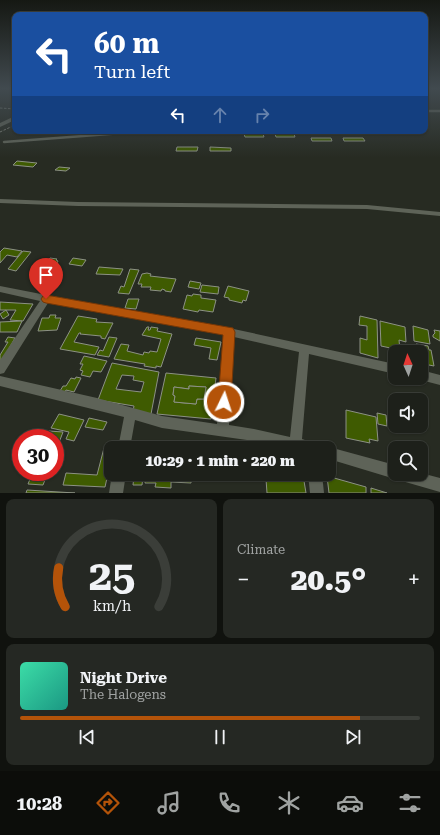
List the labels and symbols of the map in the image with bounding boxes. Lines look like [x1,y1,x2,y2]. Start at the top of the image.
pin [29,258,63,299]
north arrow [388,345,428,385]
position arrow [203,381,245,423]
speed limit sign: 30 [12,429,64,481]

